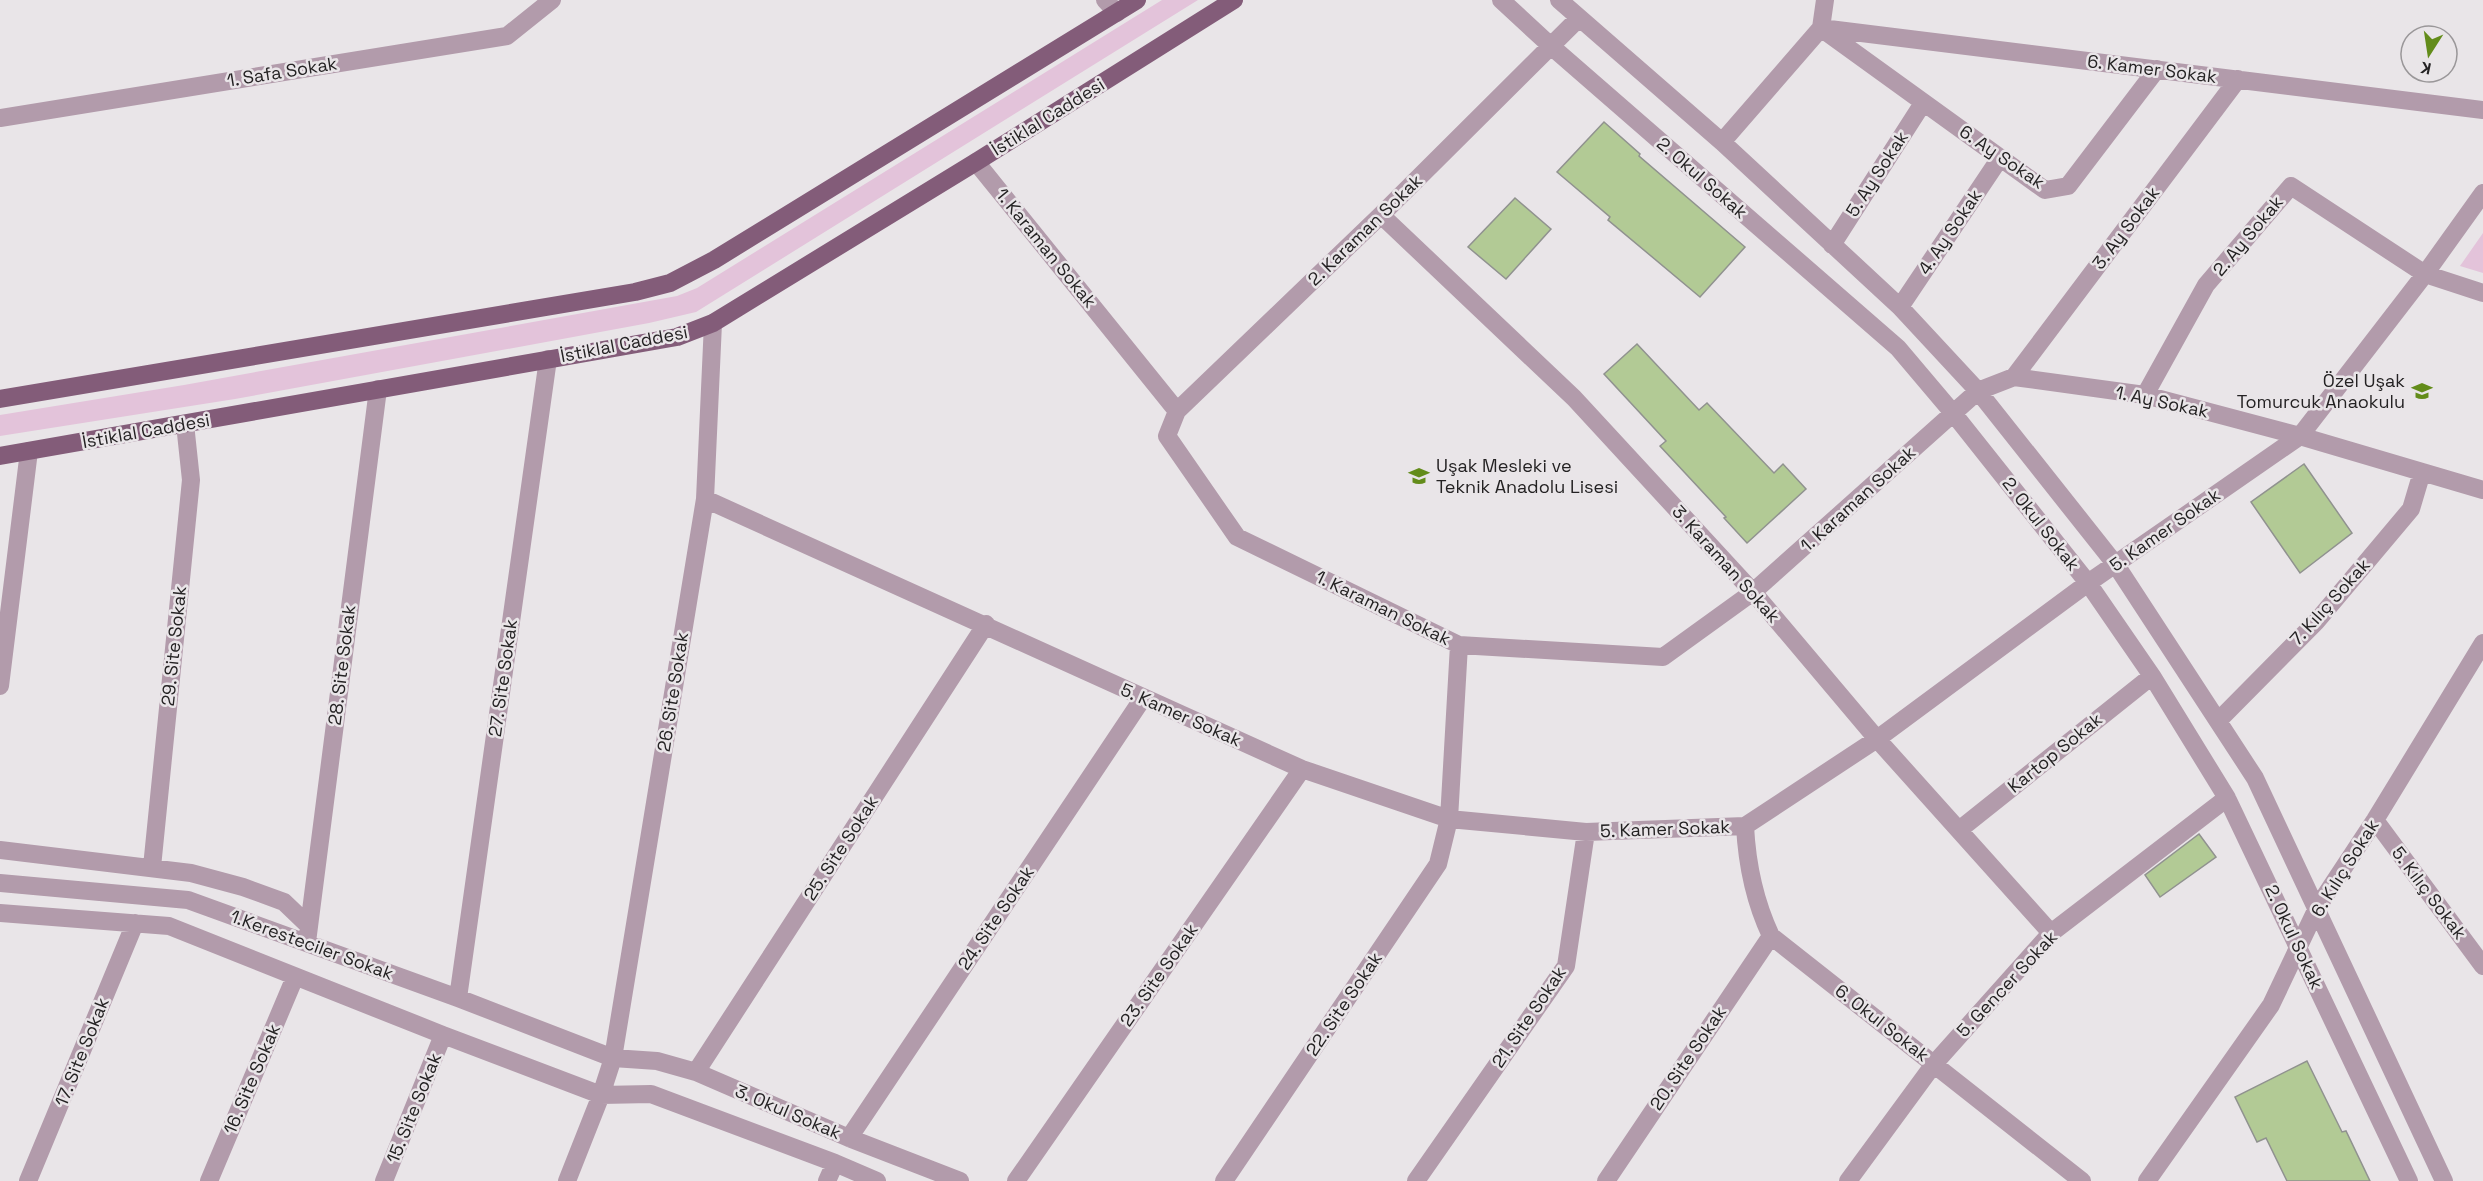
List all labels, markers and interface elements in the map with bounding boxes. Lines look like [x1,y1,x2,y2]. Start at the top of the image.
north arrow [2399,24,2459,84]
street label: 6. Kamer Sokak [2086,49,2218,88]
street label: 1. Safa Sokak [225,51,339,92]
text: K [2419,57,2433,79]
street label: İstiklal Caddesi [987,73,1109,161]
street label: 6. Ay Sokak [1955,120,2050,194]
street label: 5. Ay Sokak [1840,126,1913,221]
street label: 2. Okul Sokak [1652,132,1753,224]
street label: 2. Karaman Sokak [1302,169,1427,290]
street label: 3. Ay Sokak [2087,181,2164,274]
street label: 1. Karaman Sokak [991,183,1102,312]
street label: 4. Ay Sokak [1913,184,1987,279]
street label: 2. Ay Sokak [2207,191,2288,281]
street label: İstiklal Caddesi [558,320,690,367]
place label: Özel Uşak Tomurcuk Anaokulu [2237,369,2405,413]
school or university icon: Özel Uşak Tomurcuk Anaokulu [2410,379,2434,403]
street label: 1. Ay Sokak [2113,380,2211,423]
street label: İstiklal Caddesi [80,408,212,453]
street label: 1. Karaman Sokak [1795,441,1920,556]
place label: Uşak Mesleki ve Teknik Anadolu Lisesi [1436,454,1618,498]
school or university icon: Uşak Mesleki ve Teknik Anadolu Lisesi [1407,464,1431,488]
street label: 2. Okul Sokak [1998,472,2085,575]
street label: 5. Kamer Sokak [2105,483,2225,576]
street label: 3. Karaman Sokak [1667,500,1786,628]
street label: 7. Kılıç Sokak [2285,553,2375,650]
street label: 1. Karaman Sokak [1312,565,1455,650]
street label: 29. Site Sokak [156,584,191,707]
street label: 28. Site Sokak [323,603,360,726]
street label: 27. Site Sokak [483,617,522,738]
street label: 26. Site Sokak [652,630,693,753]
street label: 5. Kamer Sokak [1117,678,1246,752]
street label: Kartop Sokak [2003,707,2107,798]
street label: 25. Site Sokak [798,791,883,905]
street label: 6. Kılıç Sokak [2305,814,2384,921]
street label: 5. Kamer Sokak [1600,815,1731,842]
street label: 5. Kılıç Sokak [2387,842,2472,944]
street label: 24. Site Sokak [952,861,1039,974]
street label: 2. Okul Sokak [2260,881,2329,993]
street label: 1.Keresteciler Sokak [228,904,397,985]
street label: 23. Site Sokak [1115,918,1203,1031]
street label: 5. Gencer Sokak [1951,925,2062,1042]
street label: 22. Site Sokak [1300,947,1387,1060]
street label: 21. Site Sokak [1486,961,1571,1072]
street label: 6. Okul Sokak [1831,979,1934,1067]
street label: 17. Site Sokak [49,994,114,1110]
street label: 20. Site Sokak [1644,1001,1731,1114]
street label: 16. Site Sokak [218,1020,285,1137]
street label: 15. Site Sokak [381,1049,446,1166]
street label: 3. Okul Sokak [732,1079,845,1144]

